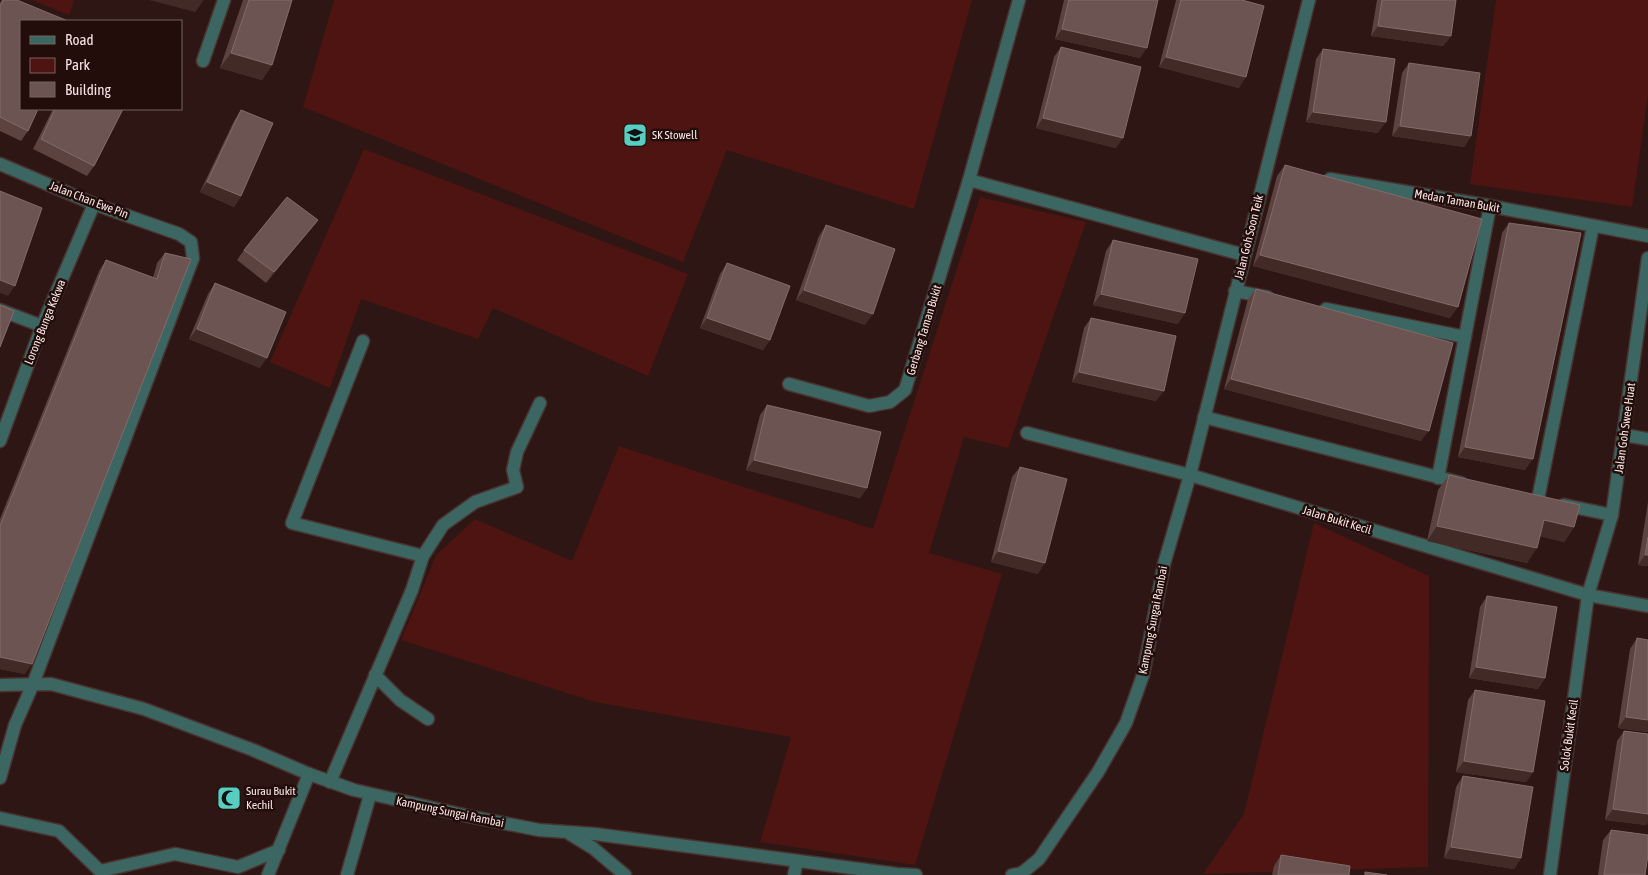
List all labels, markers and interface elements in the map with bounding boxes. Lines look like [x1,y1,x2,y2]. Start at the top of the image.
legend [20,20,182,110]
text: Road [65,31,94,48]
text: Park [65,56,90,73]
text: Building [65,81,111,98]
school or university icon: SK Stowell [622,122,648,148]
place label: SK Stowell [652,128,698,142]
street label: Jalan Chan Ewe Pin [48,179,130,221]
street label: Medan Taman Bukit [1413,187,1501,215]
street label: Jalan Goh Soon Teik [1232,192,1266,281]
street label: Lorong Bunga Kekwa [22,277,68,367]
street label: Gerbang Taman Bukit [904,283,945,377]
street label: Jalan Goh Swee Huat [1612,381,1638,474]
street label: Jalan Bukit Kecil [1301,503,1374,537]
street label: Kampung Sungai Rambai [1136,565,1170,675]
street label: Solok Bukit Kecil [1557,698,1581,772]
place label: Surau Bukit Kechil [246,784,296,812]
mosque icon: Surau Bukit Kechil [216,785,242,811]
street label: Kampung Sungai Rambai [395,794,505,830]

